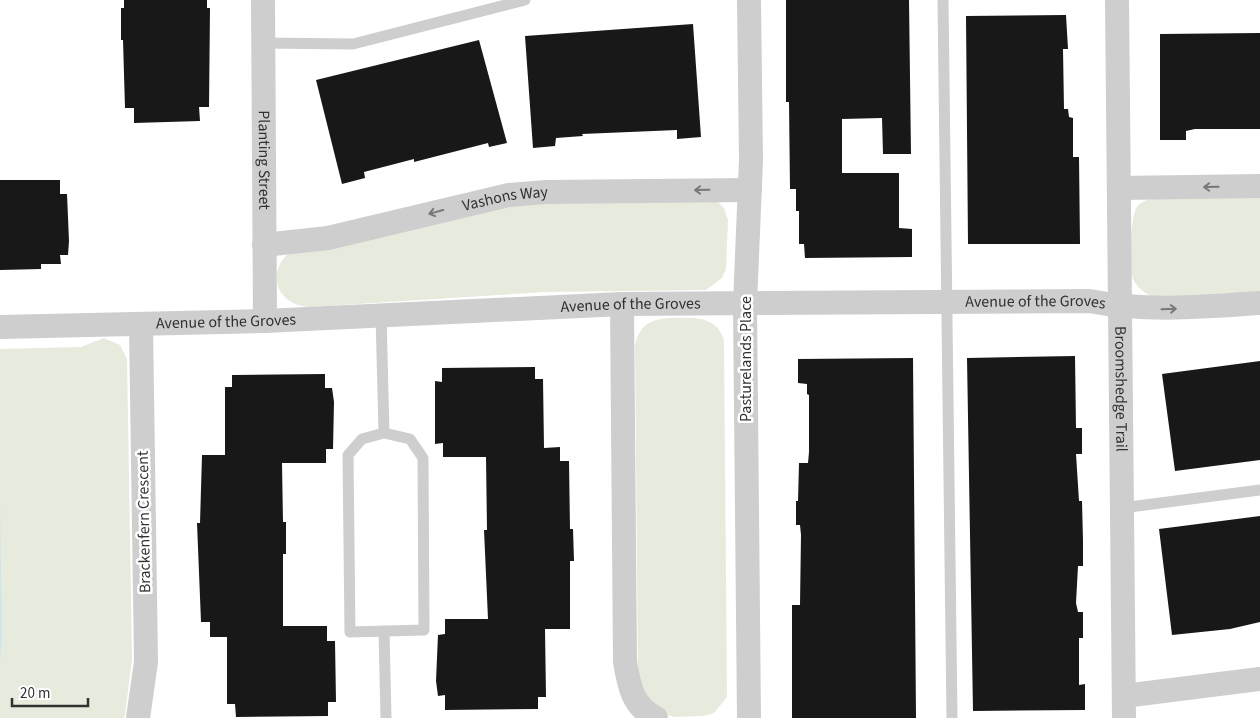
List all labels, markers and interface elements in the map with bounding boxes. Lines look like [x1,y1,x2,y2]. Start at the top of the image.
street label: Planting Street [253,110,275,210]
street label: Vashons Way [460,181,549,217]
one-way arrow [1204,182,1220,191]
one-way arrow [694,186,710,195]
one-way arrow [429,208,445,218]
street label: Avenue of the Groves [965,290,1107,315]
street label: Avenue of the Groves [560,292,701,318]
street label: Pasturelands Place [735,296,757,422]
one-way arrow [1160,304,1177,314]
street label: Avenue of the Groves [156,309,297,334]
street label: Broomshedge Trail [1109,326,1132,452]
street label: Brackenfern Crescent [132,450,156,593]
scale bar [12,676,89,708]
text: 20 m [20,683,50,704]

